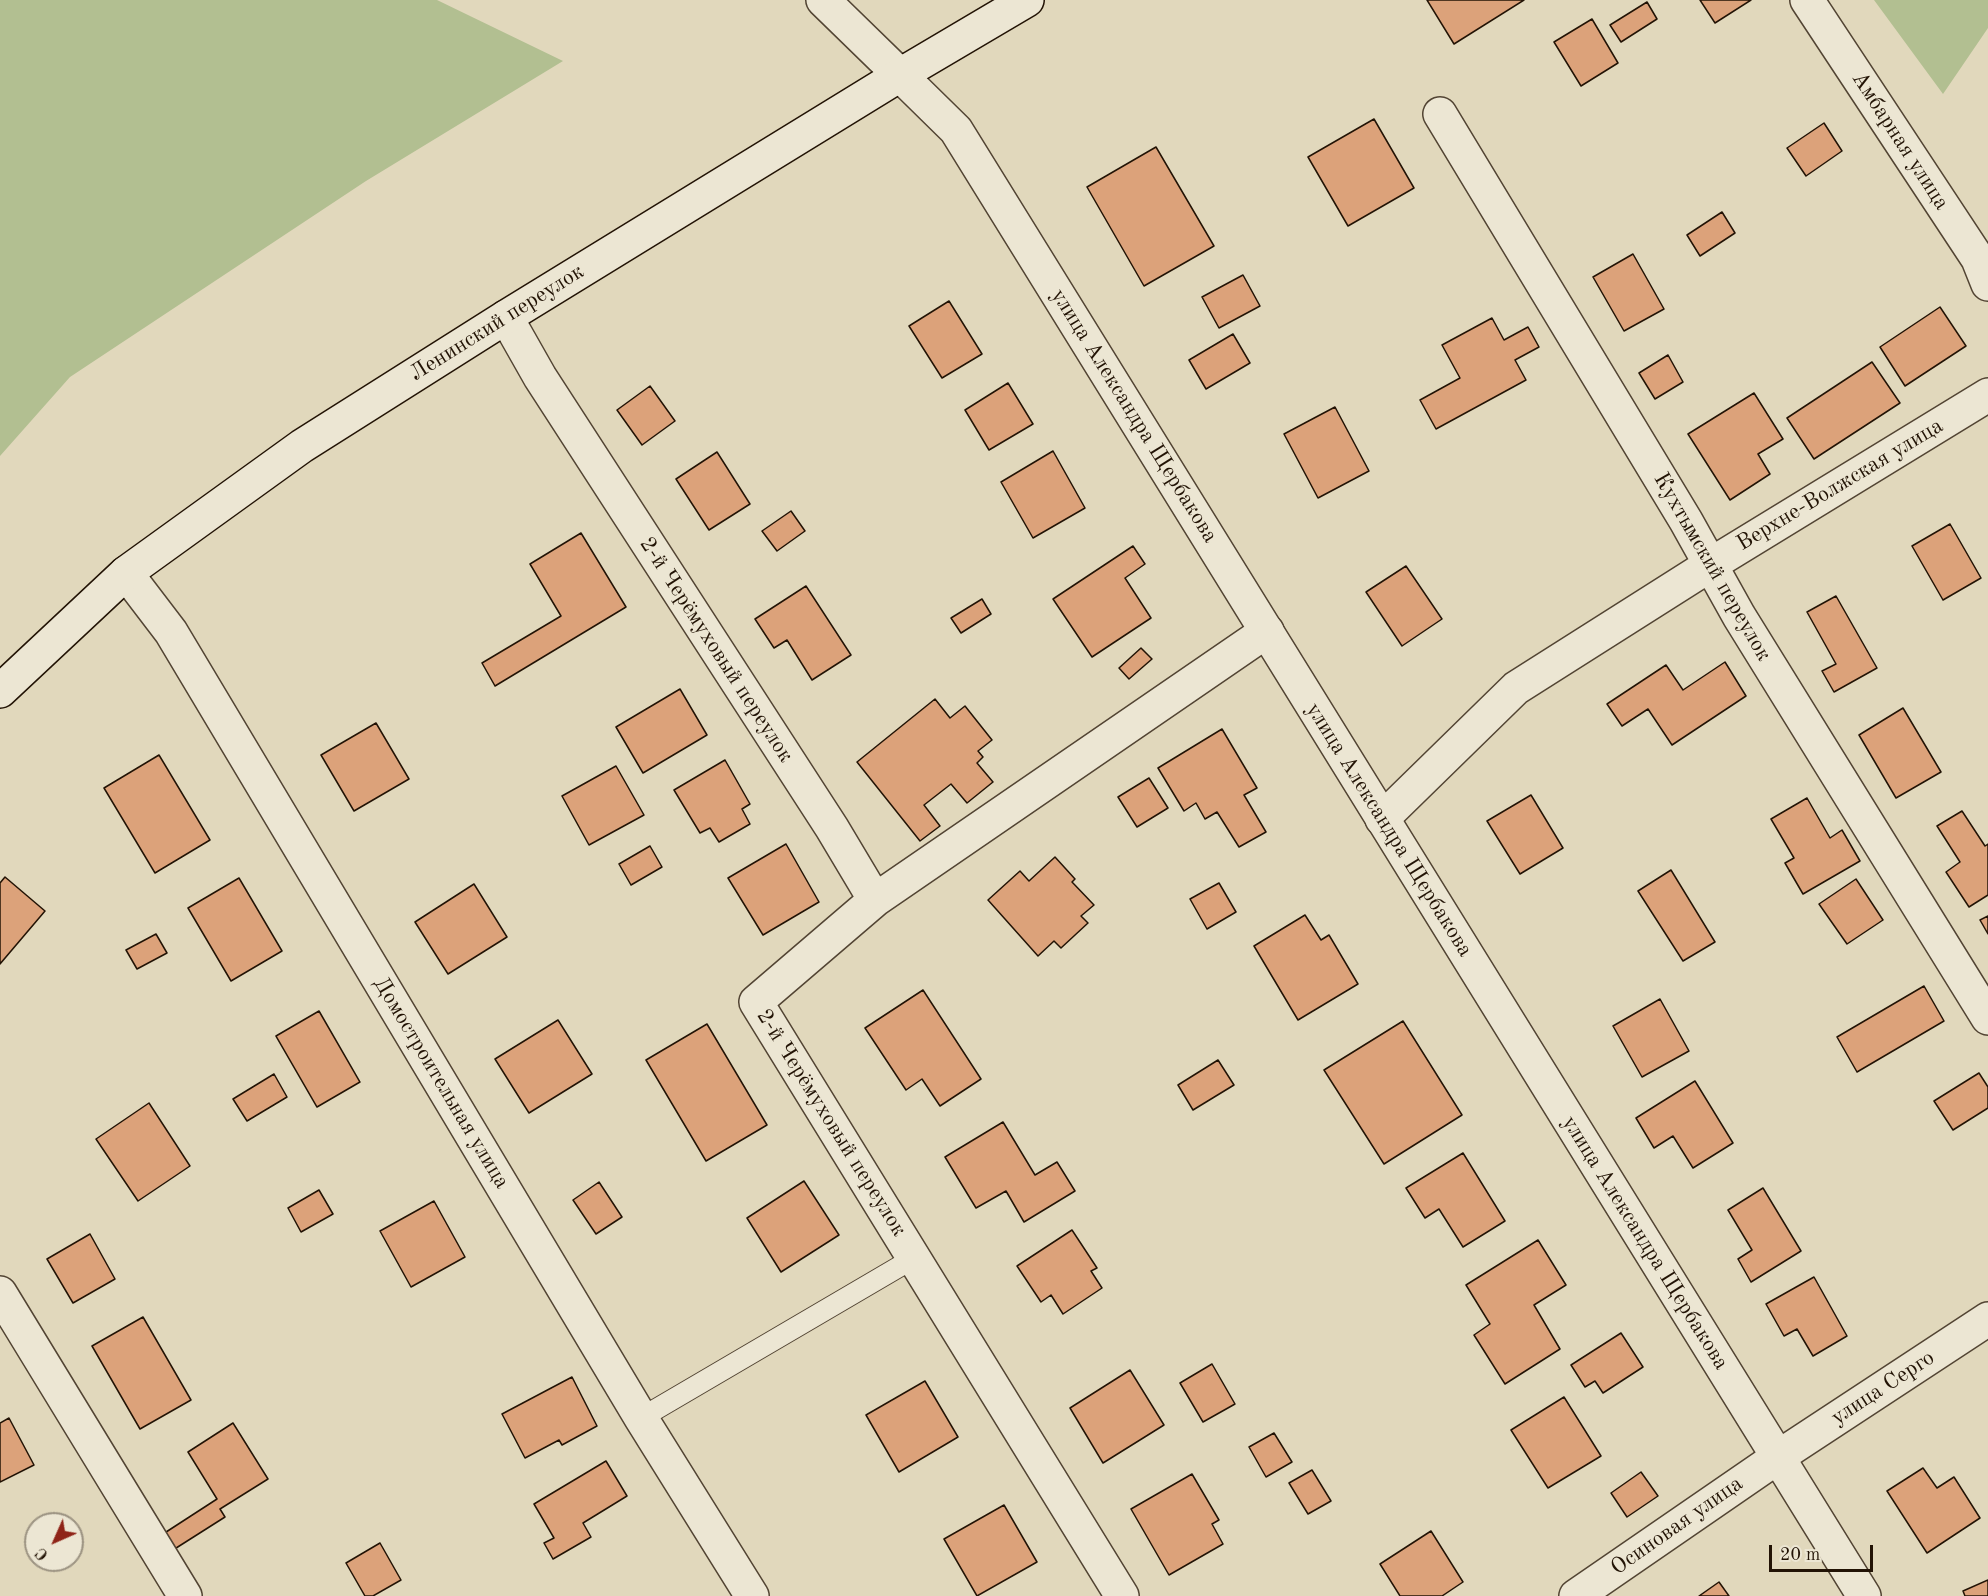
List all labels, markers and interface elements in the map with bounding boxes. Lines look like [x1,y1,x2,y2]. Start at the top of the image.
street label: Амбарная улица [1846,67,1954,215]
street label: Ленинский переулок [405,259,589,387]
street label: улица Александра Щербакова [1045,284,1223,548]
street label: Верхне-Волжская улица [1732,413,1948,557]
street label: Кухтымский переулок [1647,468,1777,666]
street label: 2-й Черёмуховый переулок [633,533,799,767]
street label: улица Александра Щербакова [1300,698,1478,962]
street label: Домостроительная улица [367,972,515,1194]
street label: 2-й Черёмуховый переулок [750,1004,912,1242]
street label: улица Александра Щербакова [1556,1111,1734,1375]
street label: улица Серго [1826,1345,1940,1431]
street label: Осиновая улица [1606,1471,1748,1581]
north arrow [24,1512,84,1572]
scale bar [1772,1533,1876,1571]
text: С [33,1544,52,1563]
text: 20 m [1780,1546,1820,1564]

